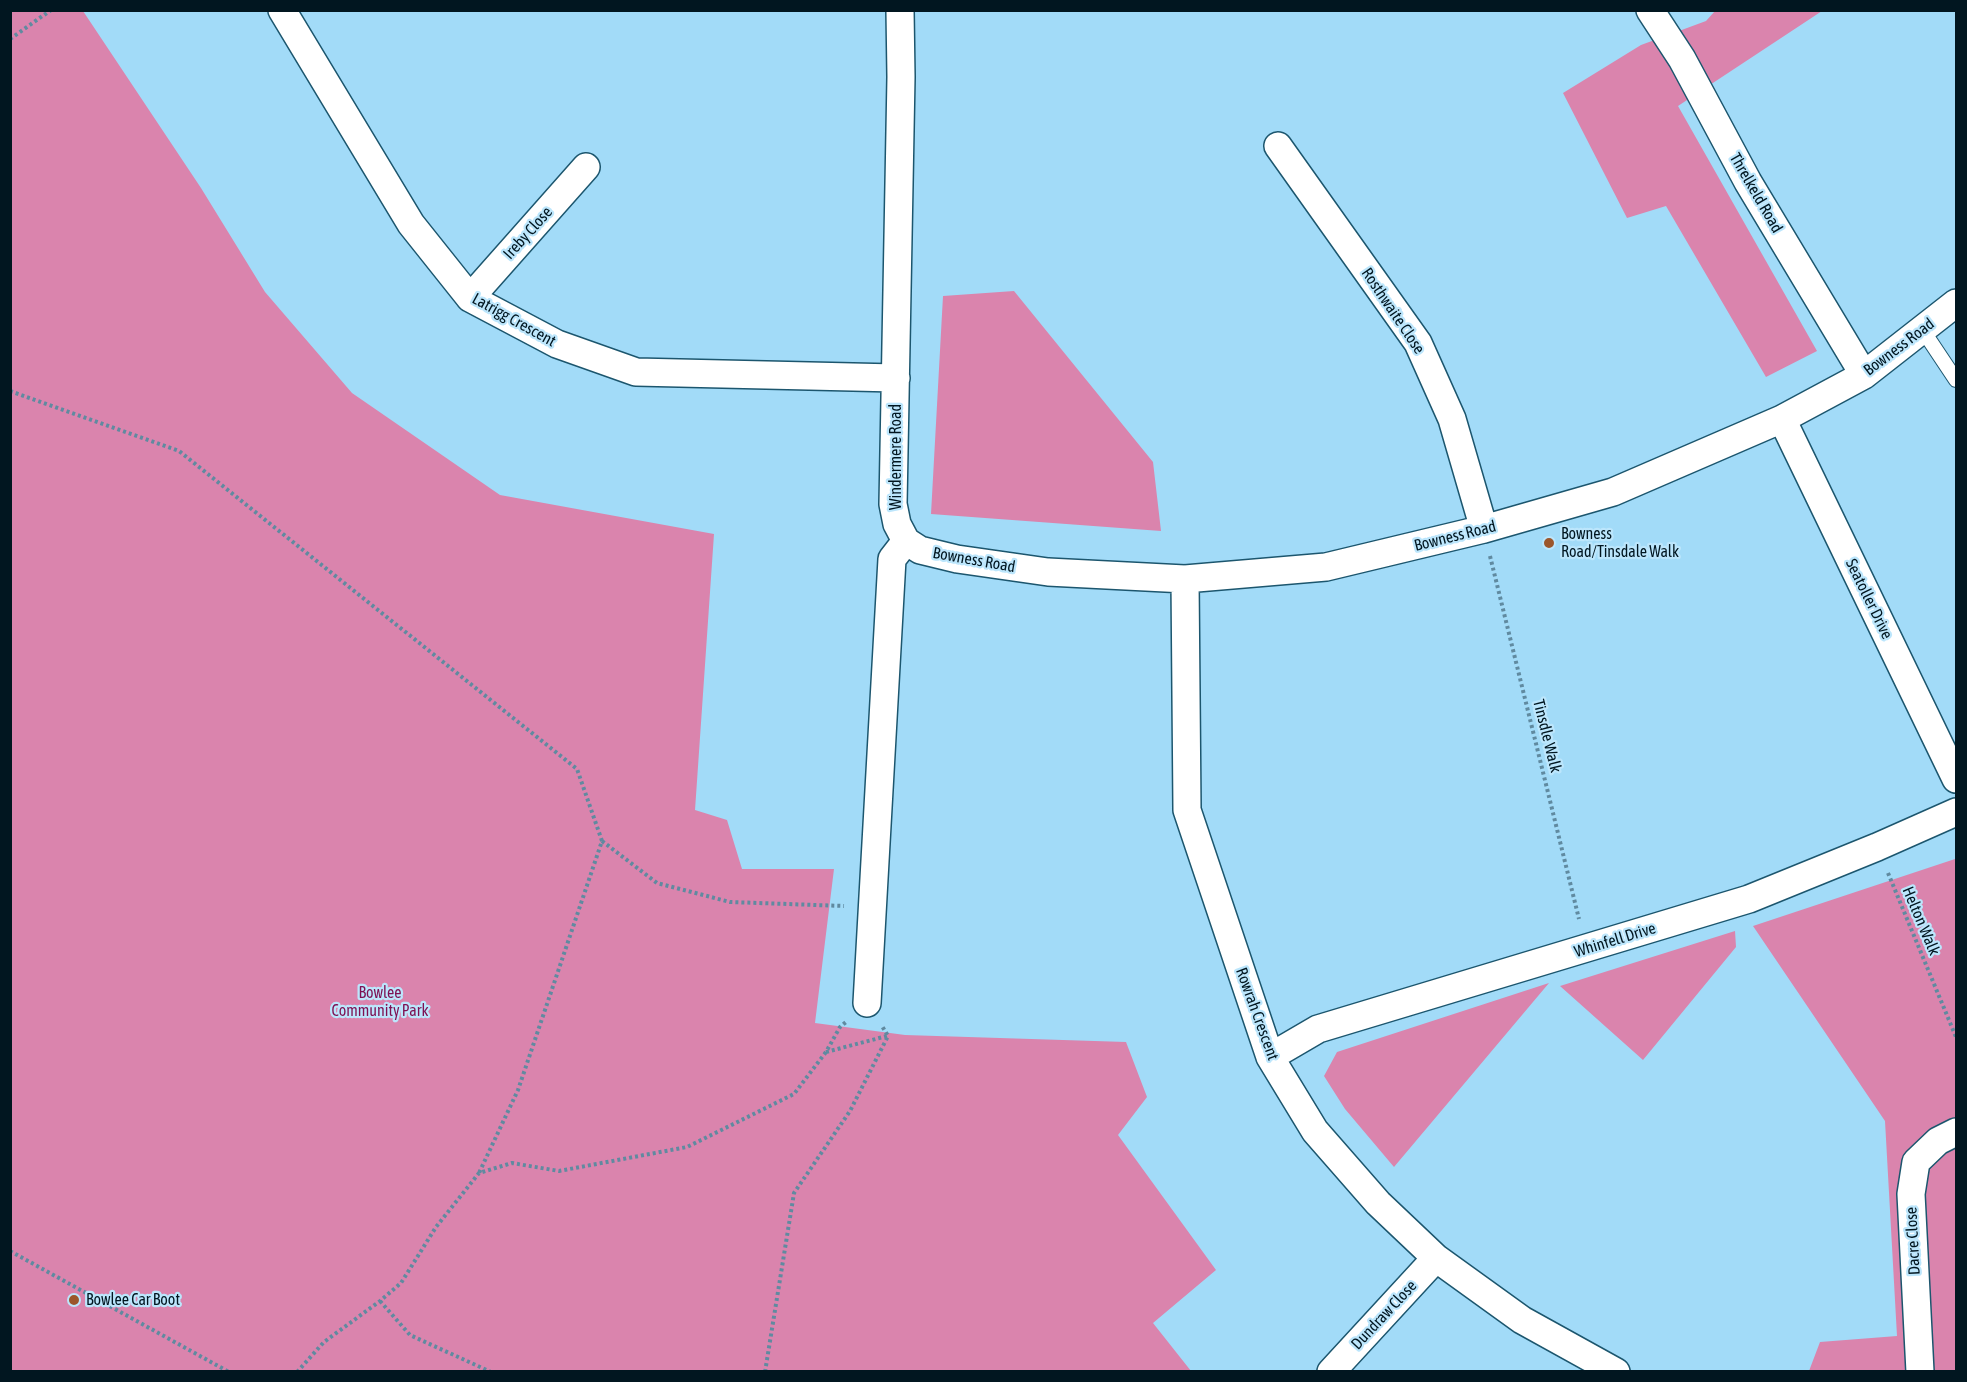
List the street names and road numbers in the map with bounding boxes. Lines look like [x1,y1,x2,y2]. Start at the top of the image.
street label: Threlkeld Road [1725,150,1787,236]
street label: Ireby Close [499,203,557,263]
street label: Rosthwaite Close [1357,264,1429,358]
street label: Latrigg Crescent [469,289,559,351]
street label: Bowness Road [1860,314,1938,380]
street label: Windermere Road [886,404,906,510]
street label: Bowness Road [1412,517,1498,555]
street label: Bowness Road [931,543,1017,577]
street label: Seatoller Drive [1841,556,1897,642]
street label: Tinsdle Walk [1529,697,1565,775]
street label: Helton Walk [1898,884,1944,958]
street label: Whinfell Drive [1572,919,1658,961]
street label: Rowrah Crescent [1231,965,1283,1063]
street label: Dacre Close [1902,1206,1924,1276]
street label: Dundraw Close [1347,1277,1421,1353]

